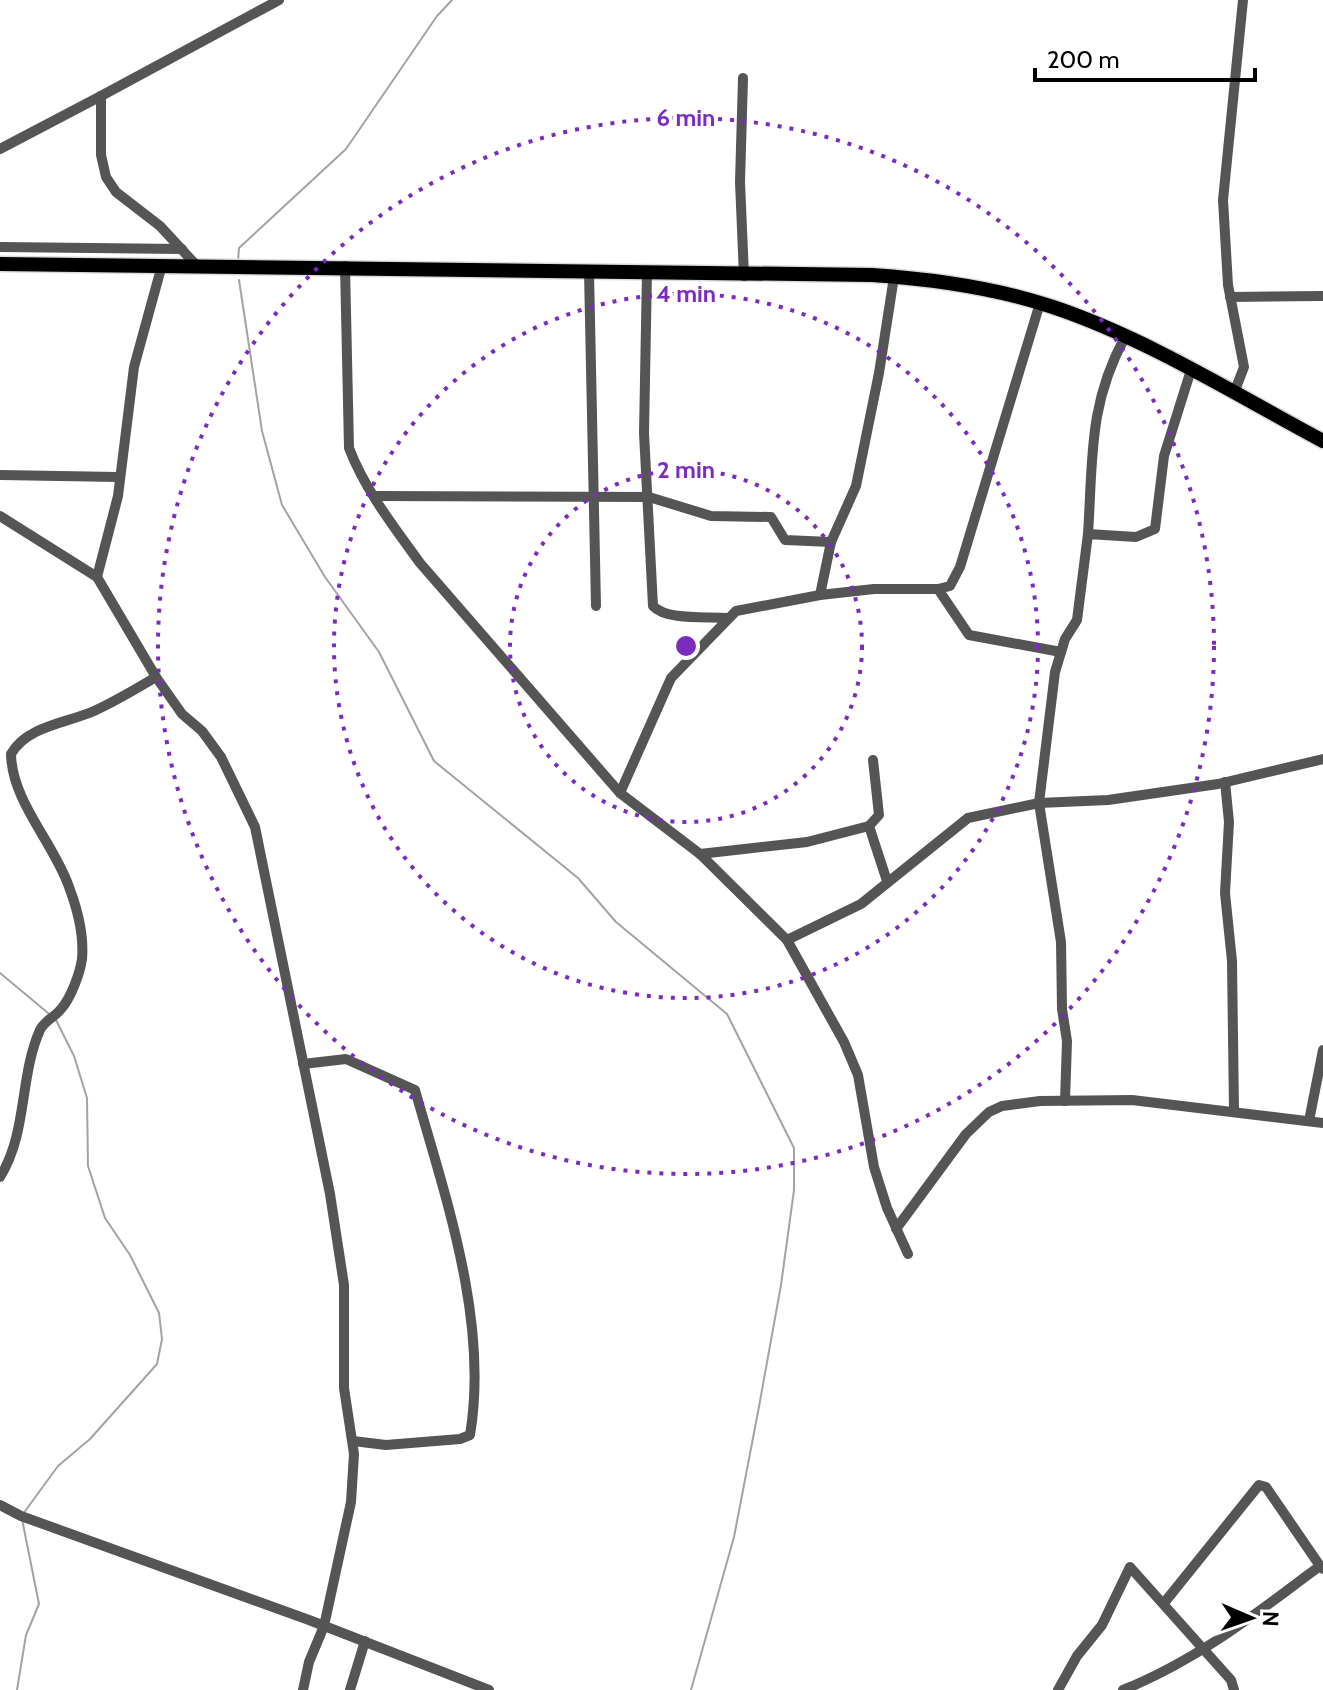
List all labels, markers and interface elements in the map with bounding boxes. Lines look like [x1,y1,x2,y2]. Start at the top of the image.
scale bar [1035,32,1255,82]
text: 200 m [1047,45,1120,74]
text: 6 min [657,103,715,132]
text: 4 min [656,279,716,308]
text: 2 min [657,455,715,484]
centre of rings [672,632,700,660]
north arrow [1211,1578,1291,1658]
text: N [1257,1610,1284,1627]

